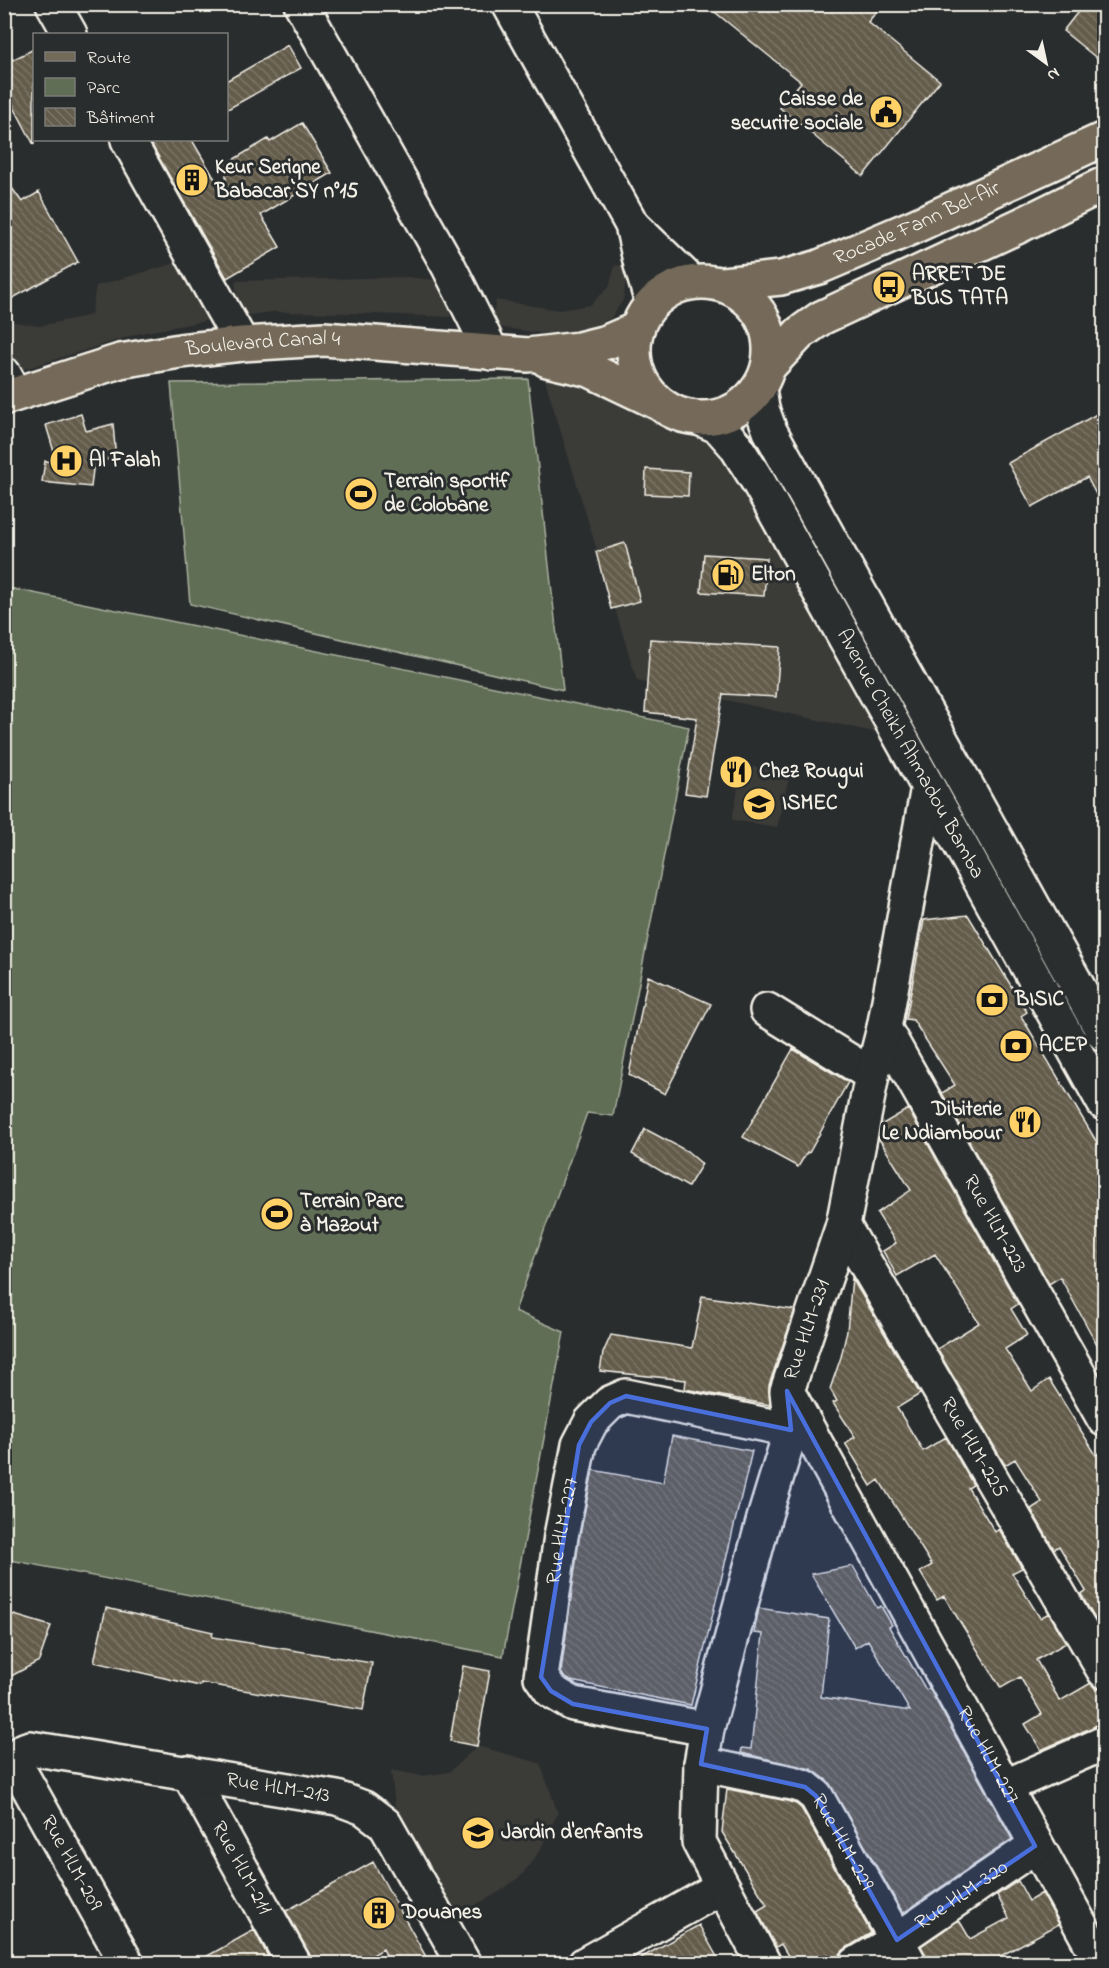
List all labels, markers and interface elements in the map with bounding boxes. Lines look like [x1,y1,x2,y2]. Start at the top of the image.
legend [33,33,228,141]
north arrow [1016,33,1076,93]
text: Route [87,46,132,72]
text: N [1042,61,1064,87]
text: Parc [87,76,120,102]
place label: Caisse de securite sociale [731,85,864,139]
public building icon: Caisse de securite sociale [868,94,904,130]
text: Bâtiment [86,106,155,132]
place label: Keur Serigne Babacar SY n°15 [214,153,358,207]
building icon: Keur Serigne Babacar SY n°15 [174,162,210,198]
street label: Rocade Fann Bel-Air [829,174,1005,274]
place label: ARRET DE BUS TATA [911,260,1008,314]
bus stop icon: ARRET DE BUS TATA [871,269,907,305]
street label: Boulevard Canal 4 [183,324,342,365]
hospital icon: Al Falah [48,443,84,479]
place label: Al Falah [89,446,161,476]
place label: Terrain sportif de Colobane [384,467,511,521]
sports icon: Terrain sportif de Colobane [343,476,379,512]
fuel station icon: Elton [710,557,746,593]
place label: Elton [751,560,796,590]
street label: Avenue Cheikh Ahmadou Bamba [828,624,992,885]
restaurant icon: Chez Rougui [718,754,754,790]
place label: Chez Rougui [759,757,864,789]
school or university icon: ISMEC [741,786,777,822]
place label: ISMEC [782,789,838,819]
bank icon: BISIC [974,982,1010,1018]
place label: BISIC [1014,985,1064,1015]
bank icon: ACEP [998,1028,1034,1064]
place label: ACEP [1039,1031,1087,1061]
place label: Dibiterie Le Ndiambour [882,1095,1003,1149]
restaurant icon: Dibiterie Le Ndiambour [1007,1104,1043,1140]
street label: Rue HLM-223 [955,1169,1034,1279]
place label: Terrain Parc à Mazout [300,1187,404,1241]
sports icon: Terrain Parc à Mazout [259,1196,295,1232]
street label: Rue HLM-231 [777,1275,839,1384]
street label: Rue HLM-225 [932,1392,1014,1503]
street label: Rue HLM-227 [539,1474,587,1586]
street label: Rue HLM-227 [948,1701,1027,1811]
street label: Rue HLM-213 [224,1765,332,1812]
street label: Rue HLM-229 [803,1789,881,1897]
street label: Rue HLM-209 [33,1810,110,1917]
school or university icon: Jardin d'enfants [460,1815,496,1851]
street label: Rue HLM-211 [203,1816,279,1921]
place label: Jardin d'enfants [501,1818,644,1848]
street label: Rue HLM-320 [909,1853,1015,1938]
building icon: Douanes [361,1895,397,1931]
place label: Douanes [401,1898,482,1928]

